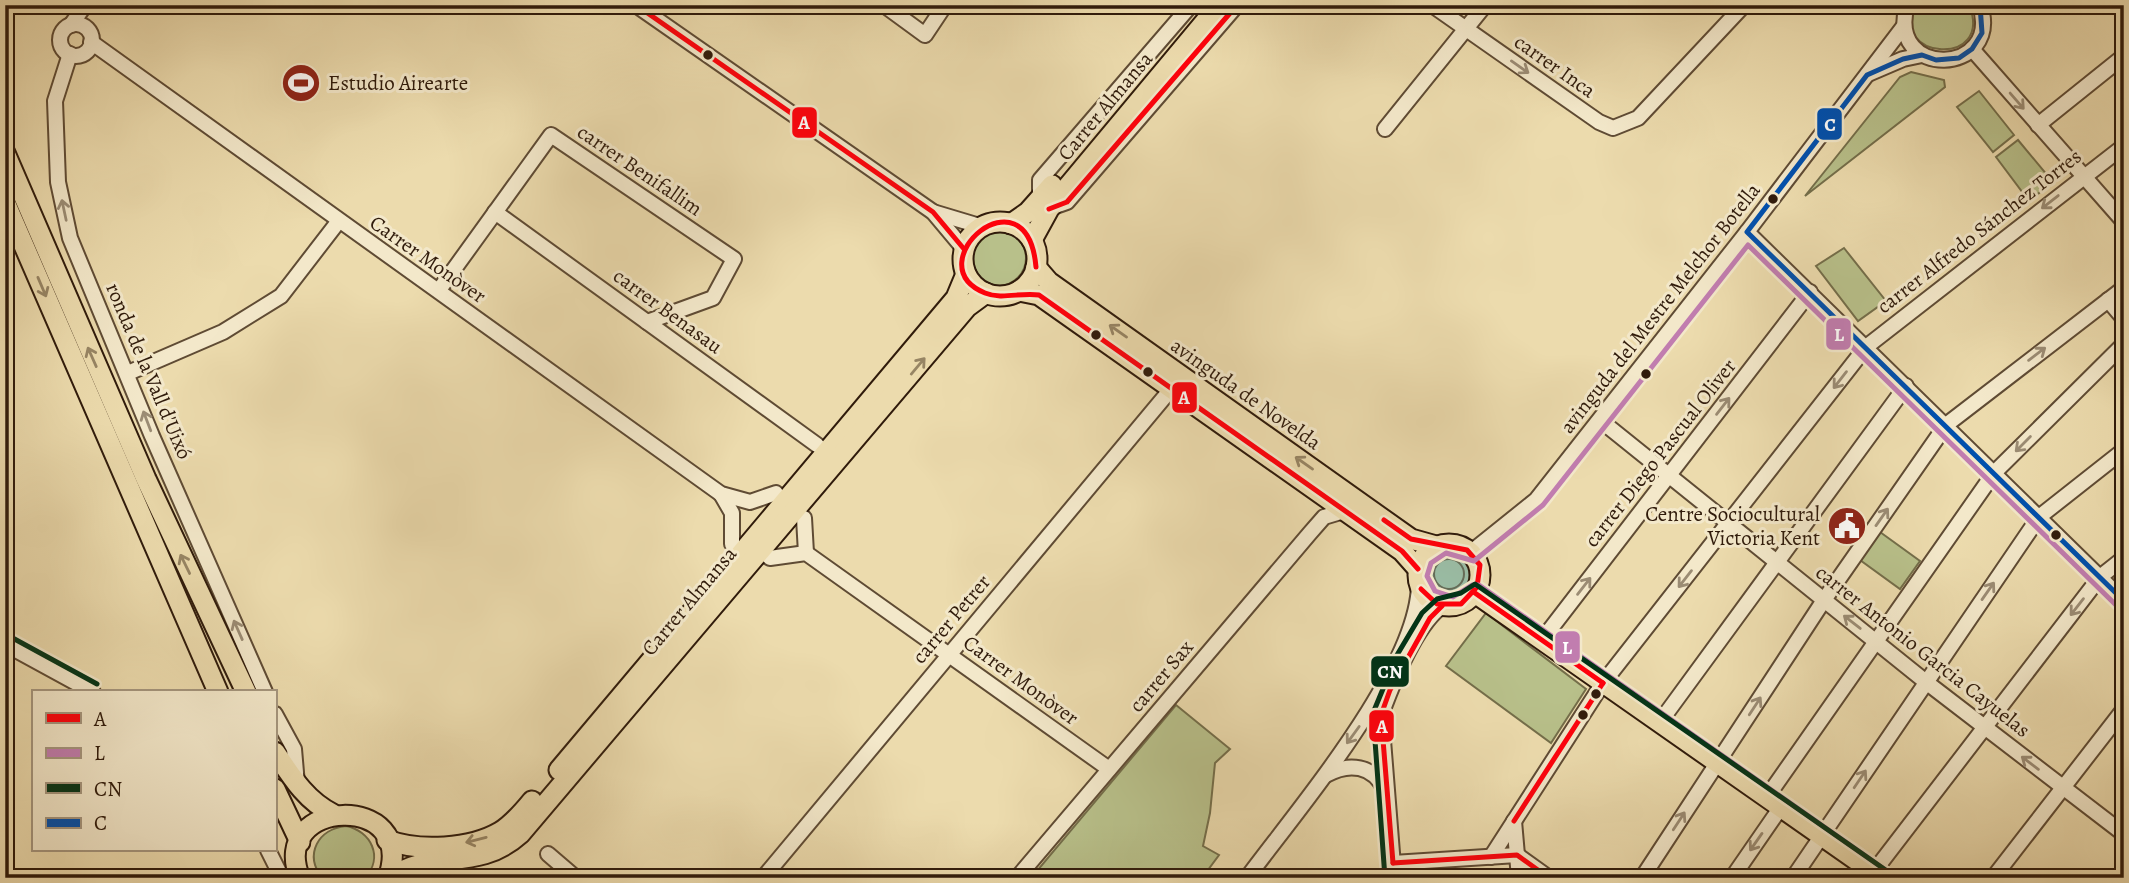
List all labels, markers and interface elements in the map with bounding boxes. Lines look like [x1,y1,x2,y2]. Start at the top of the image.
street label: carrer Inca [1509,28,1601,104]
street label: Carrer Almansa [1051,45,1159,166]
unlabelled marker [701,48,715,62]
one-way arrow [1510,60,1529,74]
sports icon: Estudio Airearte [280,62,322,104]
place label: Estudio Airearte [328,69,468,97]
one-way arrow [2009,91,2025,109]
line badge: A [791,106,818,139]
line badge: C [1816,107,1843,141]
text: A [797,110,811,136]
text: C [1824,112,1836,138]
street label: carrer Benifallim [572,118,708,222]
street label: carrer Alfredo Sánchez Torres [1871,142,2087,320]
street label: avinguda del Mestre Melchor Botella [1553,177,1767,439]
unlabelled marker [1766,192,1780,206]
one-way arrow [2041,194,2060,209]
one-way arrow [57,199,71,222]
street label: Carrer Monòver [364,208,492,310]
street label: carrer Benasau [608,262,729,360]
one-way arrow [36,276,49,297]
street label: ronda de la Vall d'Uixó [99,279,199,463]
line badge: L [1825,317,1852,351]
text: L [1834,322,1845,348]
one-way arrow [1109,324,1128,338]
unlabelled marker [1089,328,1103,342]
street label: avinguda de Novelda [1165,332,1327,456]
one-way arrow [85,346,98,368]
one-way arrow [2028,347,2046,362]
street label: carrer Diego Pascual Oliver [1578,353,1742,553]
one-way arrow [910,357,926,375]
unlabelled marker [1141,365,1155,379]
unlabelled marker [1639,367,1653,381]
one-way arrow [1833,371,1848,389]
line badge: A [1171,381,1198,414]
text: A [1177,385,1191,411]
one-way arrow [1716,397,1730,416]
one-way arrow [139,411,152,433]
one-way arrow [2015,436,2032,453]
one-way arrow [1295,456,1314,470]
place label: Centre Sociocultural Victoria Kent [1645,500,1820,552]
public building icon: Centre Sociocultural Victoria Kent [1826,505,1868,547]
one-way arrow [1875,508,1889,527]
unlabelled marker [2049,528,2063,542]
street label: Carrer Almansa [635,540,743,661]
one-way arrow [178,554,191,575]
street label: carrer Antonio Garcia Cayuelas [1810,558,2036,744]
street label: carrer Petrer [905,569,997,669]
one-way arrow [1677,569,1692,587]
one-way arrow [1577,577,1592,596]
one-way arrow [1981,582,1995,601]
one-way arrow [2069,597,2084,616]
one-way arrow [1843,614,1862,629]
one-way arrow [231,619,244,641]
street label: Carrer Monòver [958,629,1084,731]
line badge: L [1554,630,1581,664]
street label: carrer Sax [1122,634,1200,718]
text: L [1562,635,1573,661]
line badge: CN [1370,655,1410,688]
text: CN [1377,659,1403,685]
unlabelled marker [1589,687,1603,701]
legend [32,690,276,852]
one-way arrow [1748,696,1762,716]
text: A [93,705,107,733]
unlabelled marker [1576,708,1590,722]
line badge: A [1368,709,1395,743]
text: A [1375,714,1389,740]
one-way arrow [1345,725,1360,744]
text: L [94,739,105,767]
one-way arrow [2021,756,2040,770]
one-way arrow [1853,770,1867,789]
text: CN [94,775,122,803]
text: C [94,809,107,837]
one-way arrow [1672,812,1686,831]
one-way arrow [1749,832,1763,851]
one-way arrow [465,834,487,847]

